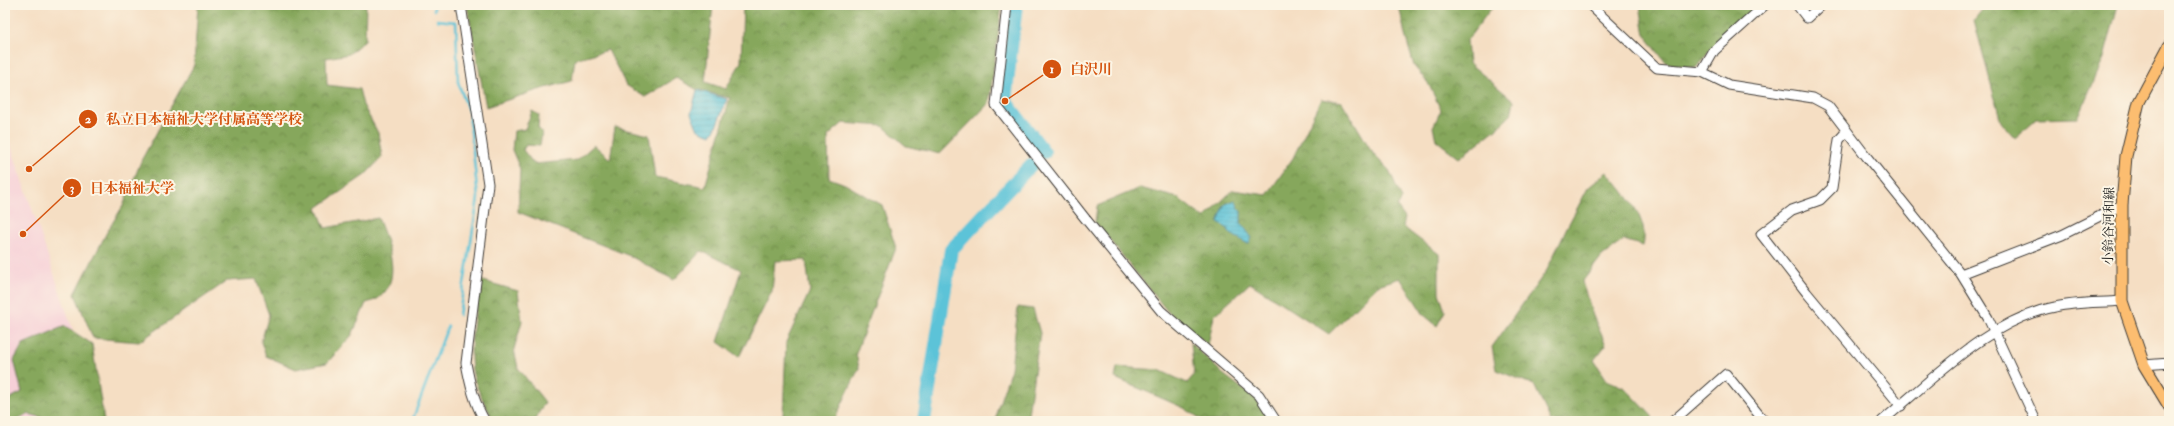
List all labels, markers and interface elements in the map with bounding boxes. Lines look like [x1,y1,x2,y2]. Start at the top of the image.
callout: 白沢川 [1042,56,1120,82]
text: 白沢川 [1070,61,1112,78]
text: 1 [1050,62,1054,77]
callout: 私立日本福祉大学付属高等学校 [78,106,310,132]
text: 私立日本福祉大学付属高等学校 [106,111,302,128]
text: 2 [85,112,91,127]
callout: 日本福祉大学 [62,175,182,201]
text: 日本福祉大学 [90,180,174,197]
text: 3 [70,181,75,196]
street label: 小鈴谷河和線 [2100,187,2118,265]

